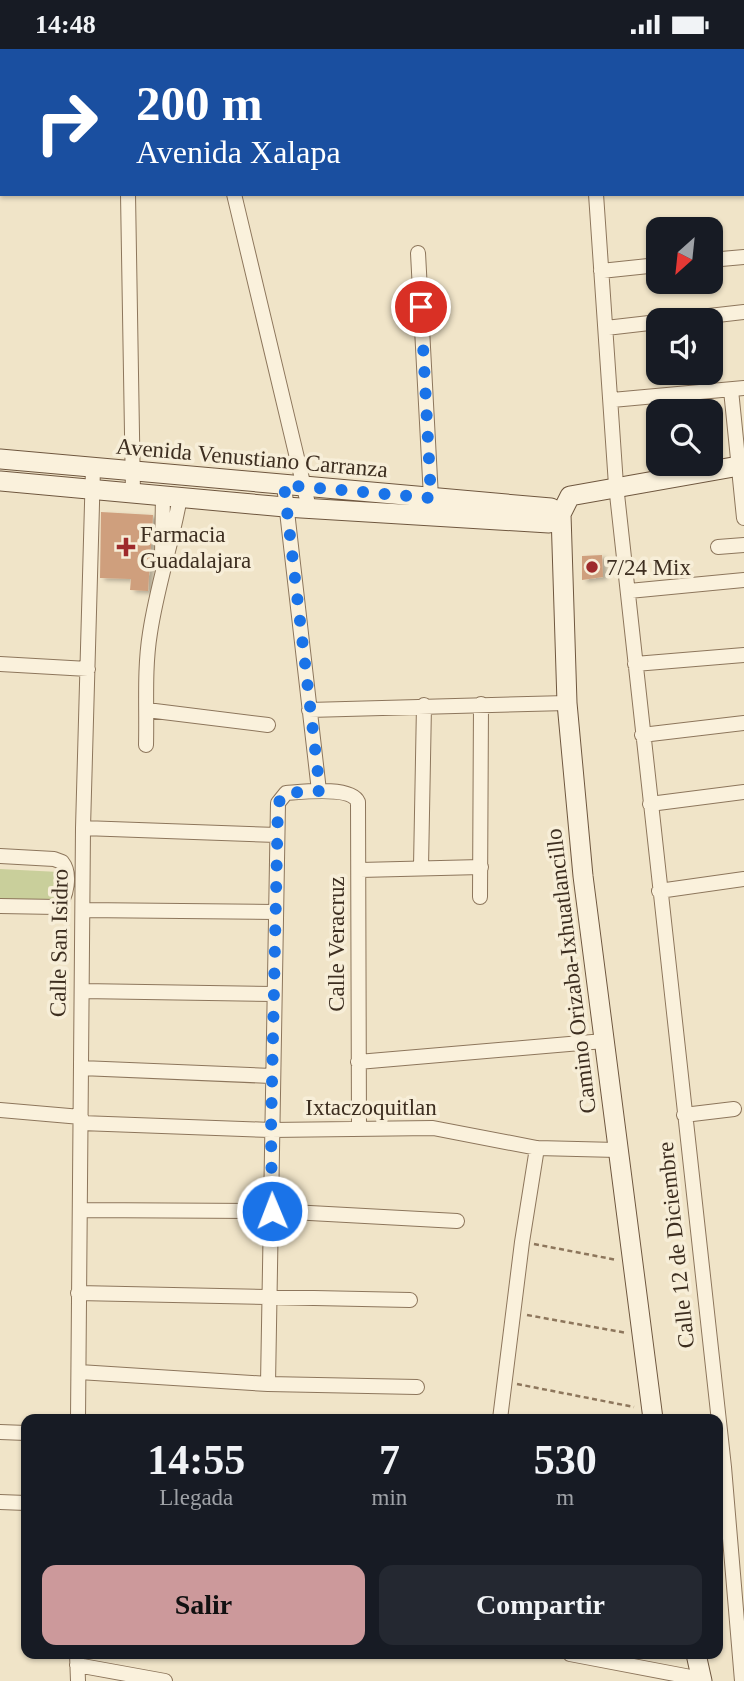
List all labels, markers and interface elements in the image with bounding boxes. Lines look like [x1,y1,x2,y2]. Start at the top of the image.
text: 14:48 [35,10,96,39]
text: 200 m [136,76,263,131]
icon: right [21,77,112,168]
text: Avenida Xalapa [136,134,341,170]
north arrow [646,217,723,294]
map controls [646,217,723,476]
pin [391,277,451,337]
icon: arrive [402,288,440,326]
button: sound [646,308,723,385]
button: search [646,399,723,476]
street label: Avenida Venustiano Carranza [115,434,389,482]
place label: Farmacia Guadalajara [140,522,251,573]
marker: Farmacia Guadalajara [118,539,134,555]
place label: 7/24 Mix [606,555,691,580]
marker: 7/24 Mix [584,559,600,575]
street label: Camino Orizaba-Ixhuatlancillo [541,827,601,1115]
street label: Calle San Isidro [45,869,73,1017]
street label: Calle Veracruz [324,876,349,1012]
street label: Ixtaczoquitlan [305,1095,437,1120]
street label: Calle 12 de Diciembre [653,1140,699,1350]
position arrow [235,1174,309,1248]
text: 14:55 [147,1437,245,1483]
text: 7 [379,1437,400,1483]
text: 530 [534,1437,597,1483]
text: Llegada [159,1485,233,1510]
text: min [372,1485,407,1510]
text: m [556,1485,574,1510]
button: Salir [42,1565,365,1645]
button: Compartir [379,1565,702,1645]

